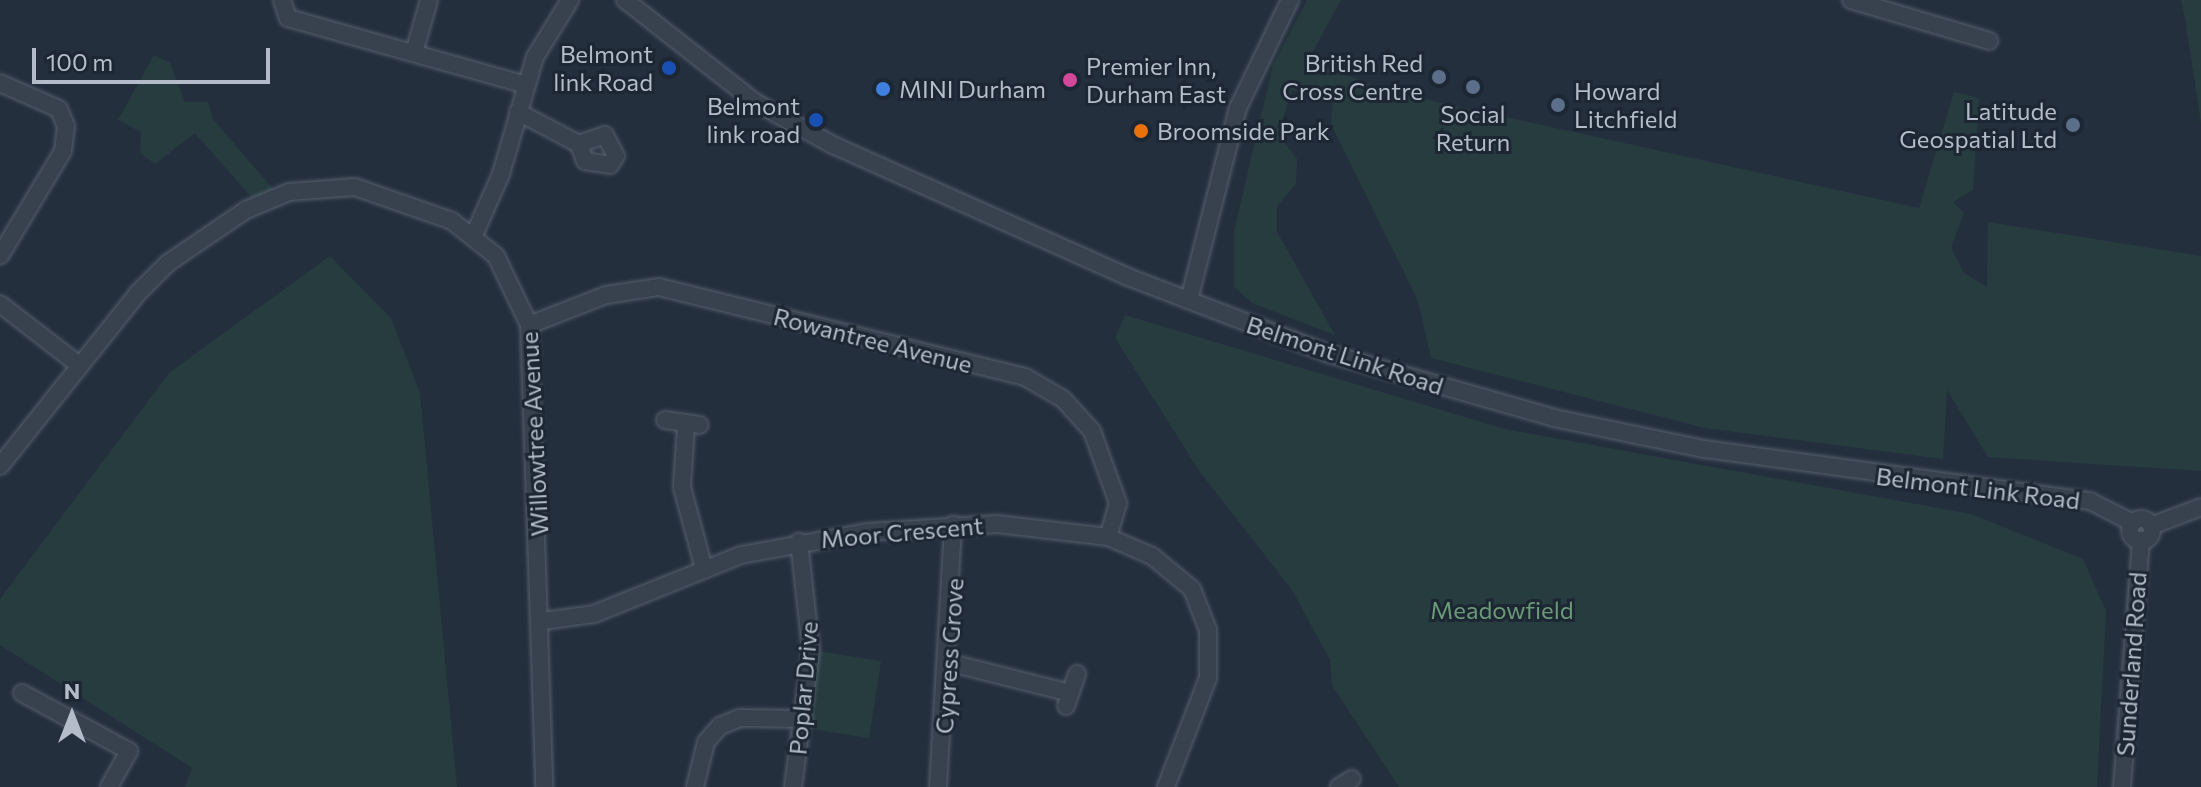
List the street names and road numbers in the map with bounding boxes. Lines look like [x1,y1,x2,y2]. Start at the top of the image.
street label: Rowantree Avenue [771,301,975,379]
street label: Belmont Link Road [1243,310,1447,400]
street label: Willowtree Avenue [514,331,554,537]
street label: Belmont Link Road [1874,461,2082,515]
street label: Moor Crescent [820,511,984,553]
street label: Sunderland Road [2110,571,2152,757]
street label: Cypress Grove [929,577,969,735]
street label: Poplar Drive [783,620,823,756]

